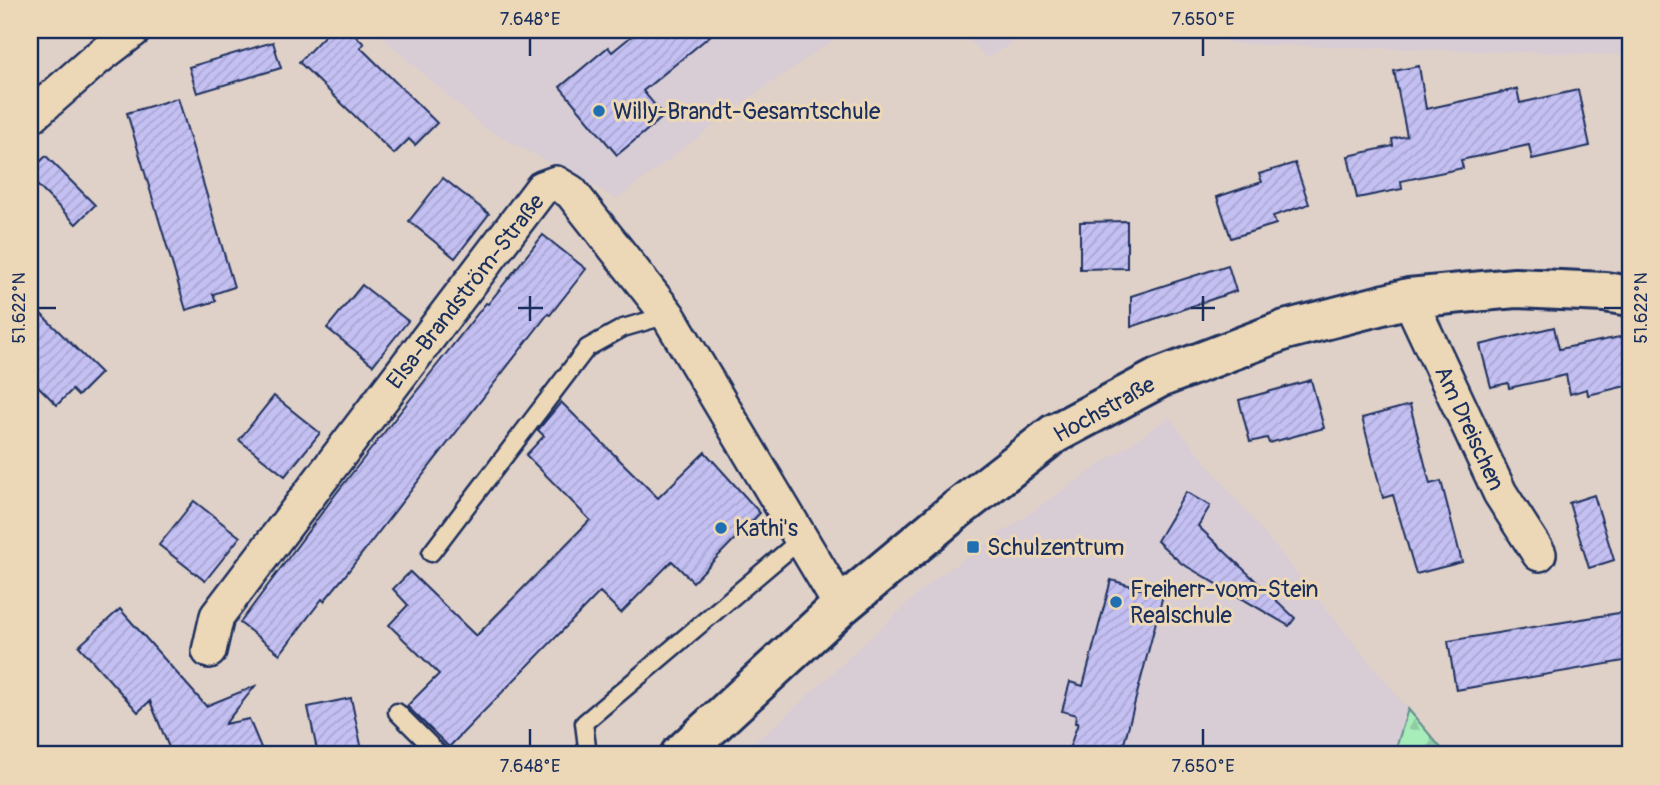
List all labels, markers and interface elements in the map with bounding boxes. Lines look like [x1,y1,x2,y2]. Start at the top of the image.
text: 7.648°E [500,8,560,31]
text: 7.650°E [1171,8,1235,31]
place label: Willy-Brandt-Gesamtschule [613,97,881,126]
marker: Willy-Brandt-Gesamtschule [591,103,607,119]
street label: Elsa-Brandström-Straße [380,187,551,395]
text: 51.622°N [8,272,31,344]
text: 51.622°N [1630,272,1653,344]
street label: Am Dreischen [1428,361,1511,495]
street label: Hochstraße [1048,369,1161,449]
place label: Kathi's [735,514,798,543]
marker: Kathi's [713,520,729,536]
place label: Schulzentrum [987,533,1124,562]
marker: Schulzentrum [965,539,981,555]
place label: Freiherr-vom-Stein Realschule [1130,575,1319,630]
marker: Freiherr-vom-Stein Realschule [1108,594,1124,610]
text: 7.648°E [500,755,560,778]
text: 7.650°E [1171,755,1235,778]

